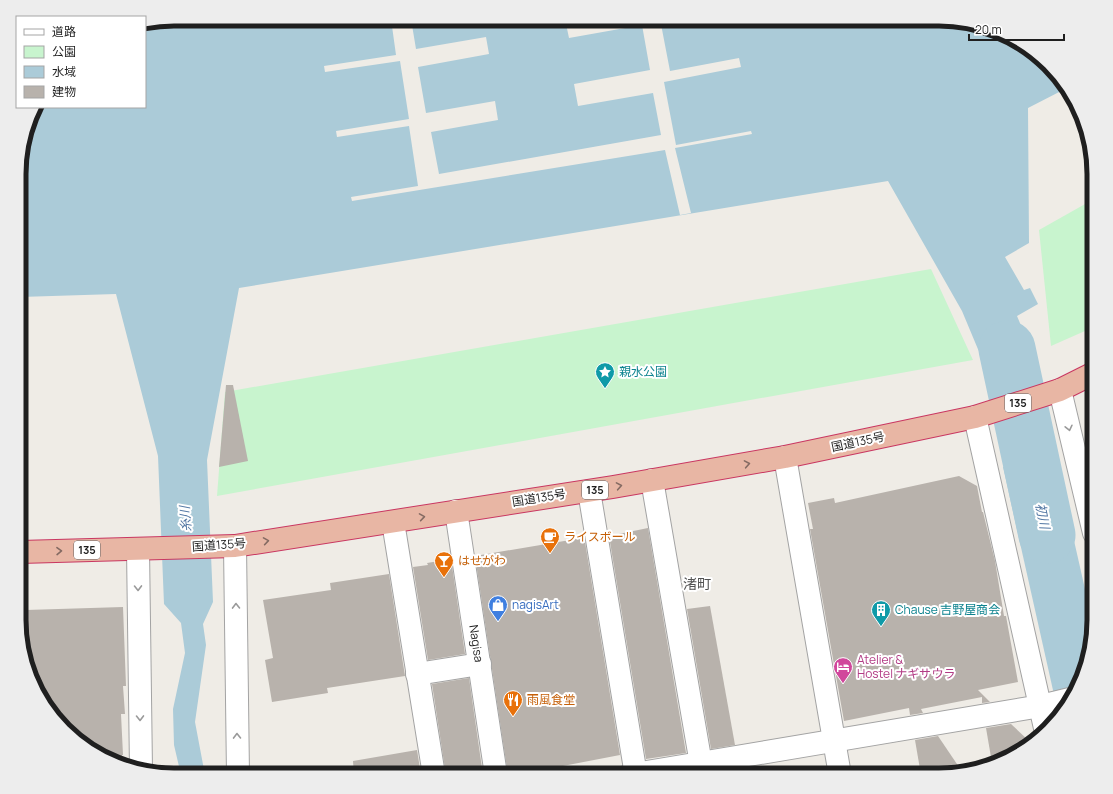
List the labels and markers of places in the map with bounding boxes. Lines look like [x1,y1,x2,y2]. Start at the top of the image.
place icon: 親水公園 [594,361,616,389]
place label: 親水公園 [619,363,667,380]
cafe icon: ライスボール [539,526,561,554]
place label: ライスボール [564,528,636,545]
bar icon: はせがわ [433,550,455,578]
place label: はせがわ [458,552,506,569]
shop icon: nagisArt [487,594,509,622]
place label: nagisArt [512,596,559,613]
building icon: Chause 吉野屋商会 [870,599,892,627]
place label: Chause 吉野屋商会 [895,601,1000,618]
place label: Atelier & Hostel ナギサウラ [857,651,955,682]
hotel icon: Atelier & Hostel ナギサウラ [832,656,854,684]
restaurant icon: 雨風食堂 [502,689,524,717]
place label: 雨風食堂 [527,691,575,708]

